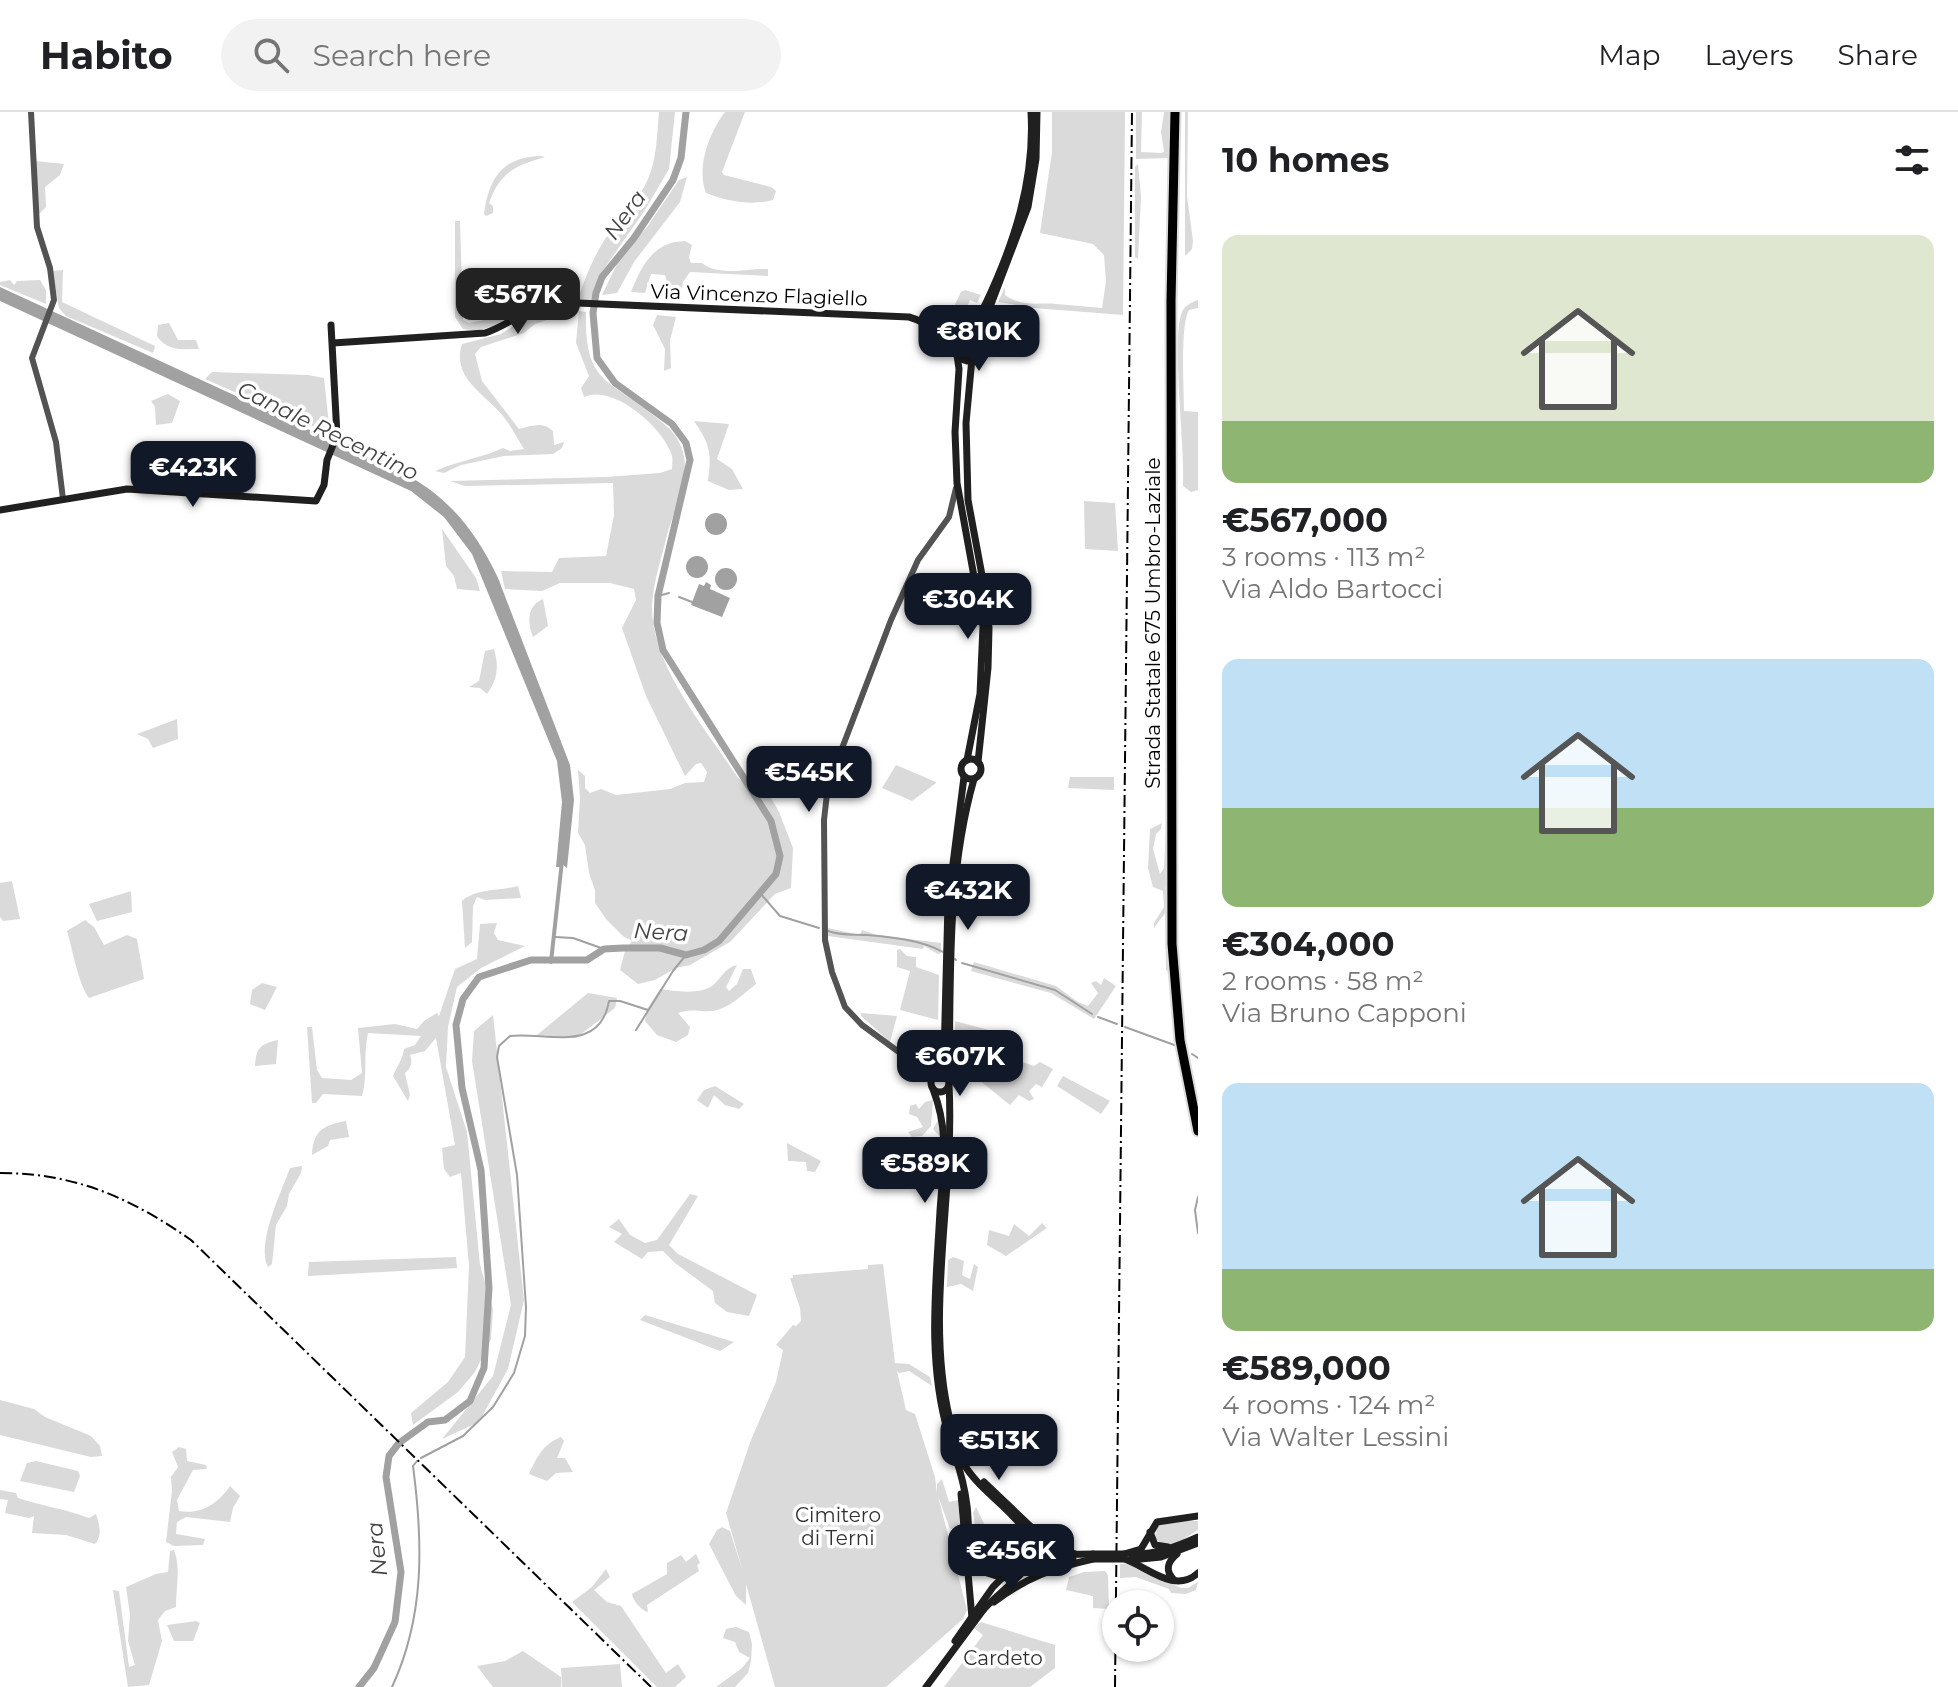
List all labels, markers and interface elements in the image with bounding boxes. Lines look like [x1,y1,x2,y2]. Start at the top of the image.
search box [221,19,781,91]
text: Habito [40,32,173,79]
icon: search [249,33,293,77]
text: Search here [313,37,491,74]
text: Map [1598,38,1661,72]
text: Layers [1705,38,1794,72]
text: Share [1838,38,1918,72]
icon: filters [1890,138,1934,182]
text: 10 homes [1222,139,1389,181]
water label: Nera [598,185,652,245]
pin: €567K [462,268,574,336]
text: €567K [474,278,562,310]
street label: Via Vincenzo Flagiello [650,279,868,311]
icon: home [1506,287,1650,431]
pin: €810K [923,305,1035,373]
text: €810K [936,315,1022,347]
water label: Canale Recentino [233,375,423,487]
pin: €423K [137,441,249,509]
text: €423K [149,451,237,483]
street label: Strada Statale 675 Umbro-Laziale [1141,457,1165,789]
text: €567,000 [1222,499,1388,541]
text: 3 rooms · 113 m² [1222,541,1426,573]
pin: €304K [912,573,1024,641]
text: Via Aldo Bartocci [1222,573,1443,605]
text: €304K [922,583,1014,615]
icon: home [1506,711,1650,855]
pin: €545K [753,746,865,814]
text: €545K [765,756,853,788]
pin: €432K [912,864,1024,932]
text: €432K [924,874,1012,906]
water label: Nera [633,917,689,947]
text: €304,000 [1222,923,1395,965]
text: 2 rooms · 58 m² [1222,965,1424,997]
text: Via Bruno Capponi [1222,997,1467,1029]
pin: €607K [904,1030,1016,1098]
text: €607K [915,1040,1005,1072]
icon: home [1506,1135,1650,1279]
pin: €589K [869,1137,981,1205]
text: €589K [880,1147,970,1179]
text: €589,000 [1222,1347,1391,1389]
text: 4 rooms · 124 m² [1222,1389,1435,1421]
pin: €513K [943,1414,1055,1482]
text: Via Walter Lessini [1222,1421,1449,1453]
text: €513K [958,1424,1040,1456]
park label: Cimitero di Terni [795,1503,881,1550]
water label: Nera [361,1520,393,1578]
pin: €456K [955,1524,1067,1592]
text: €456K [966,1534,1056,1566]
map controls [1102,1590,1174,1662]
button: locate [1102,1590,1174,1662]
park label: Cardeto [963,1646,1043,1670]

